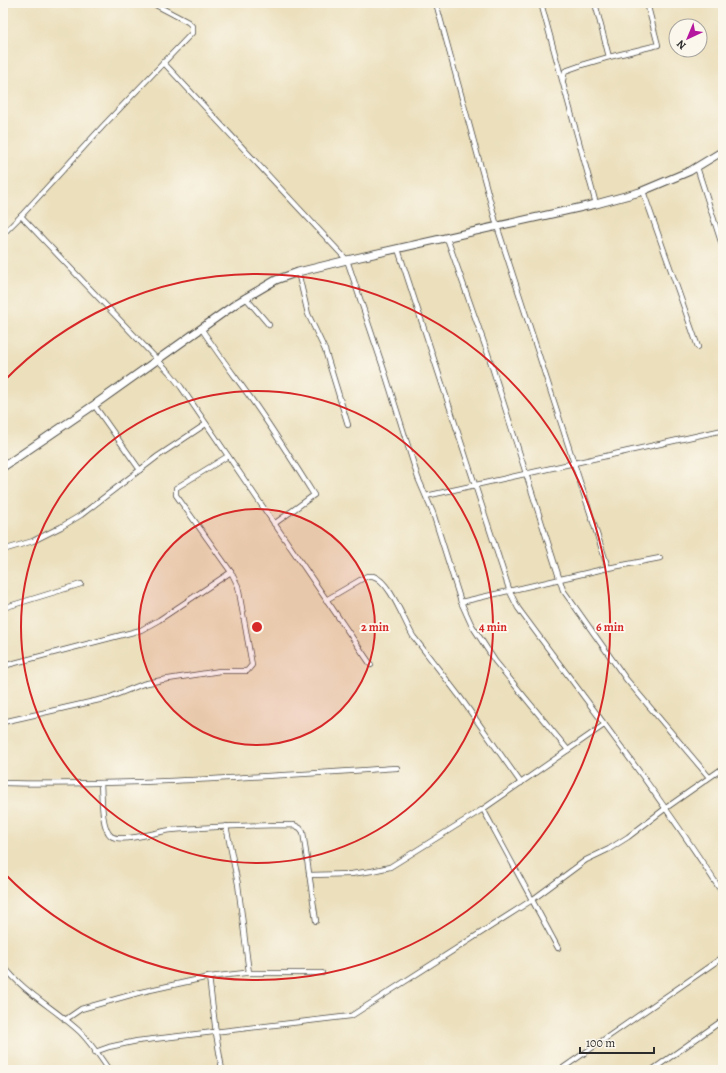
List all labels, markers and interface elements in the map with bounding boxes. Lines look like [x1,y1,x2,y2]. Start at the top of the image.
north arrow [668,18,708,58]
text: N [673,37,689,53]
text: 2 min [361,619,389,635]
text: 4 min [479,619,507,635]
text: 6 min [596,619,624,635]
centre of rings [250,620,264,634]
scale bar [580,1029,654,1055]
text: 100 m [586,1035,615,1051]

